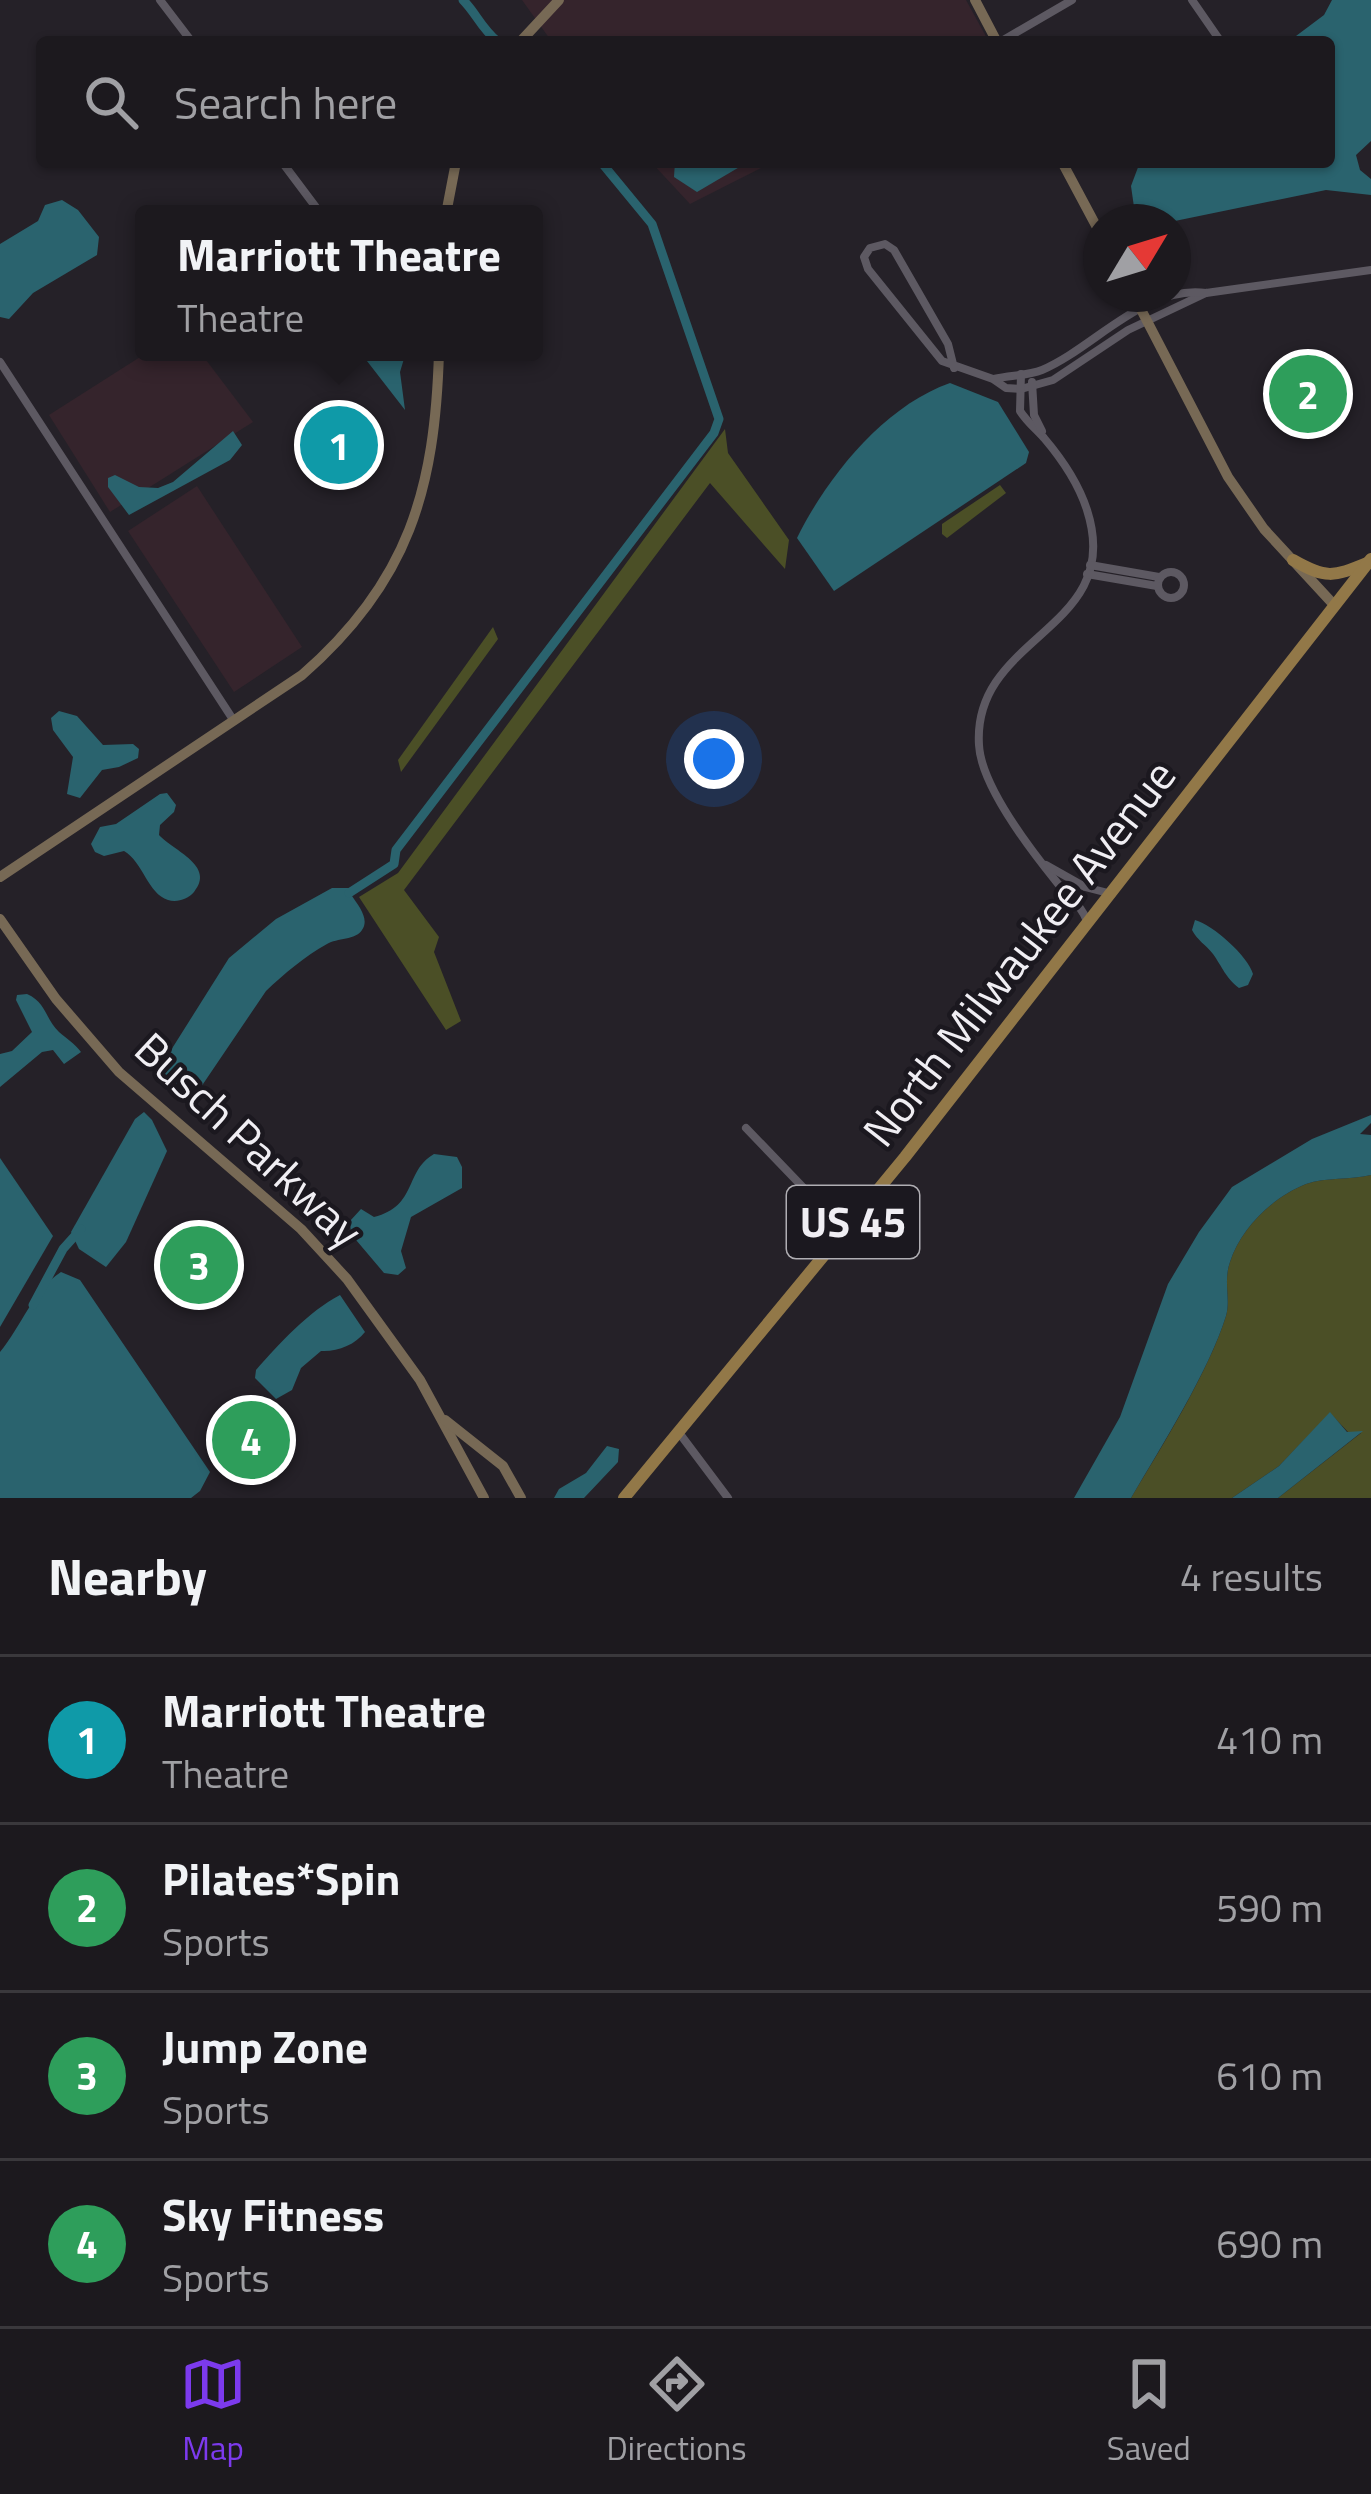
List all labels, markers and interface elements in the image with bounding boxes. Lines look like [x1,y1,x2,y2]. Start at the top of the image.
search box [36,36,1335,168]
text: Search here [174,68,397,136]
icon: search [78,69,144,135]
north arrow [1083,204,1191,312]
popup [135,205,543,361]
text: Marriott Theatre [177,220,501,288]
text: Theatre [177,288,304,347]
pin: 2 [1269,349,1347,439]
pin: 1 [300,400,378,490]
your location [684,729,744,789]
street label: North Milwaukee Avenue [845,744,1191,1160]
street label: Busch Parkway [120,1015,379,1263]
road number: US 45 [787,1186,919,1258]
pin: 3 [160,1220,238,1310]
pin: 4 [212,1395,290,1485]
text: Nearby [48,1537,207,1615]
text: 4 results [1180,1547,1323,1606]
text: Marriott Theatre [162,1676,486,1744]
text: 1 [76,1710,98,1769]
text: 410 m [1216,1710,1323,1769]
text: Theatre [162,1744,289,1803]
text: Pilates*Spin [162,1844,400,1912]
text: 2 [76,1878,98,1937]
text: 590 m [1216,1878,1323,1937]
text: Sports [162,1912,270,1971]
text: Jump Zone [162,2012,368,2080]
text: 3 [76,2046,98,2105]
text: 610 m [1216,2046,1323,2105]
text: Sports [162,2080,270,2139]
text: Sky Fitness [162,2180,384,2248]
text: 4 [76,2214,98,2273]
text: 690 m [1216,2214,1323,2273]
text: Sports [162,2248,270,2307]
tab: Map [180,2351,246,2473]
tab: Directions [607,2351,746,2473]
tab: Saved [1107,2351,1191,2473]

